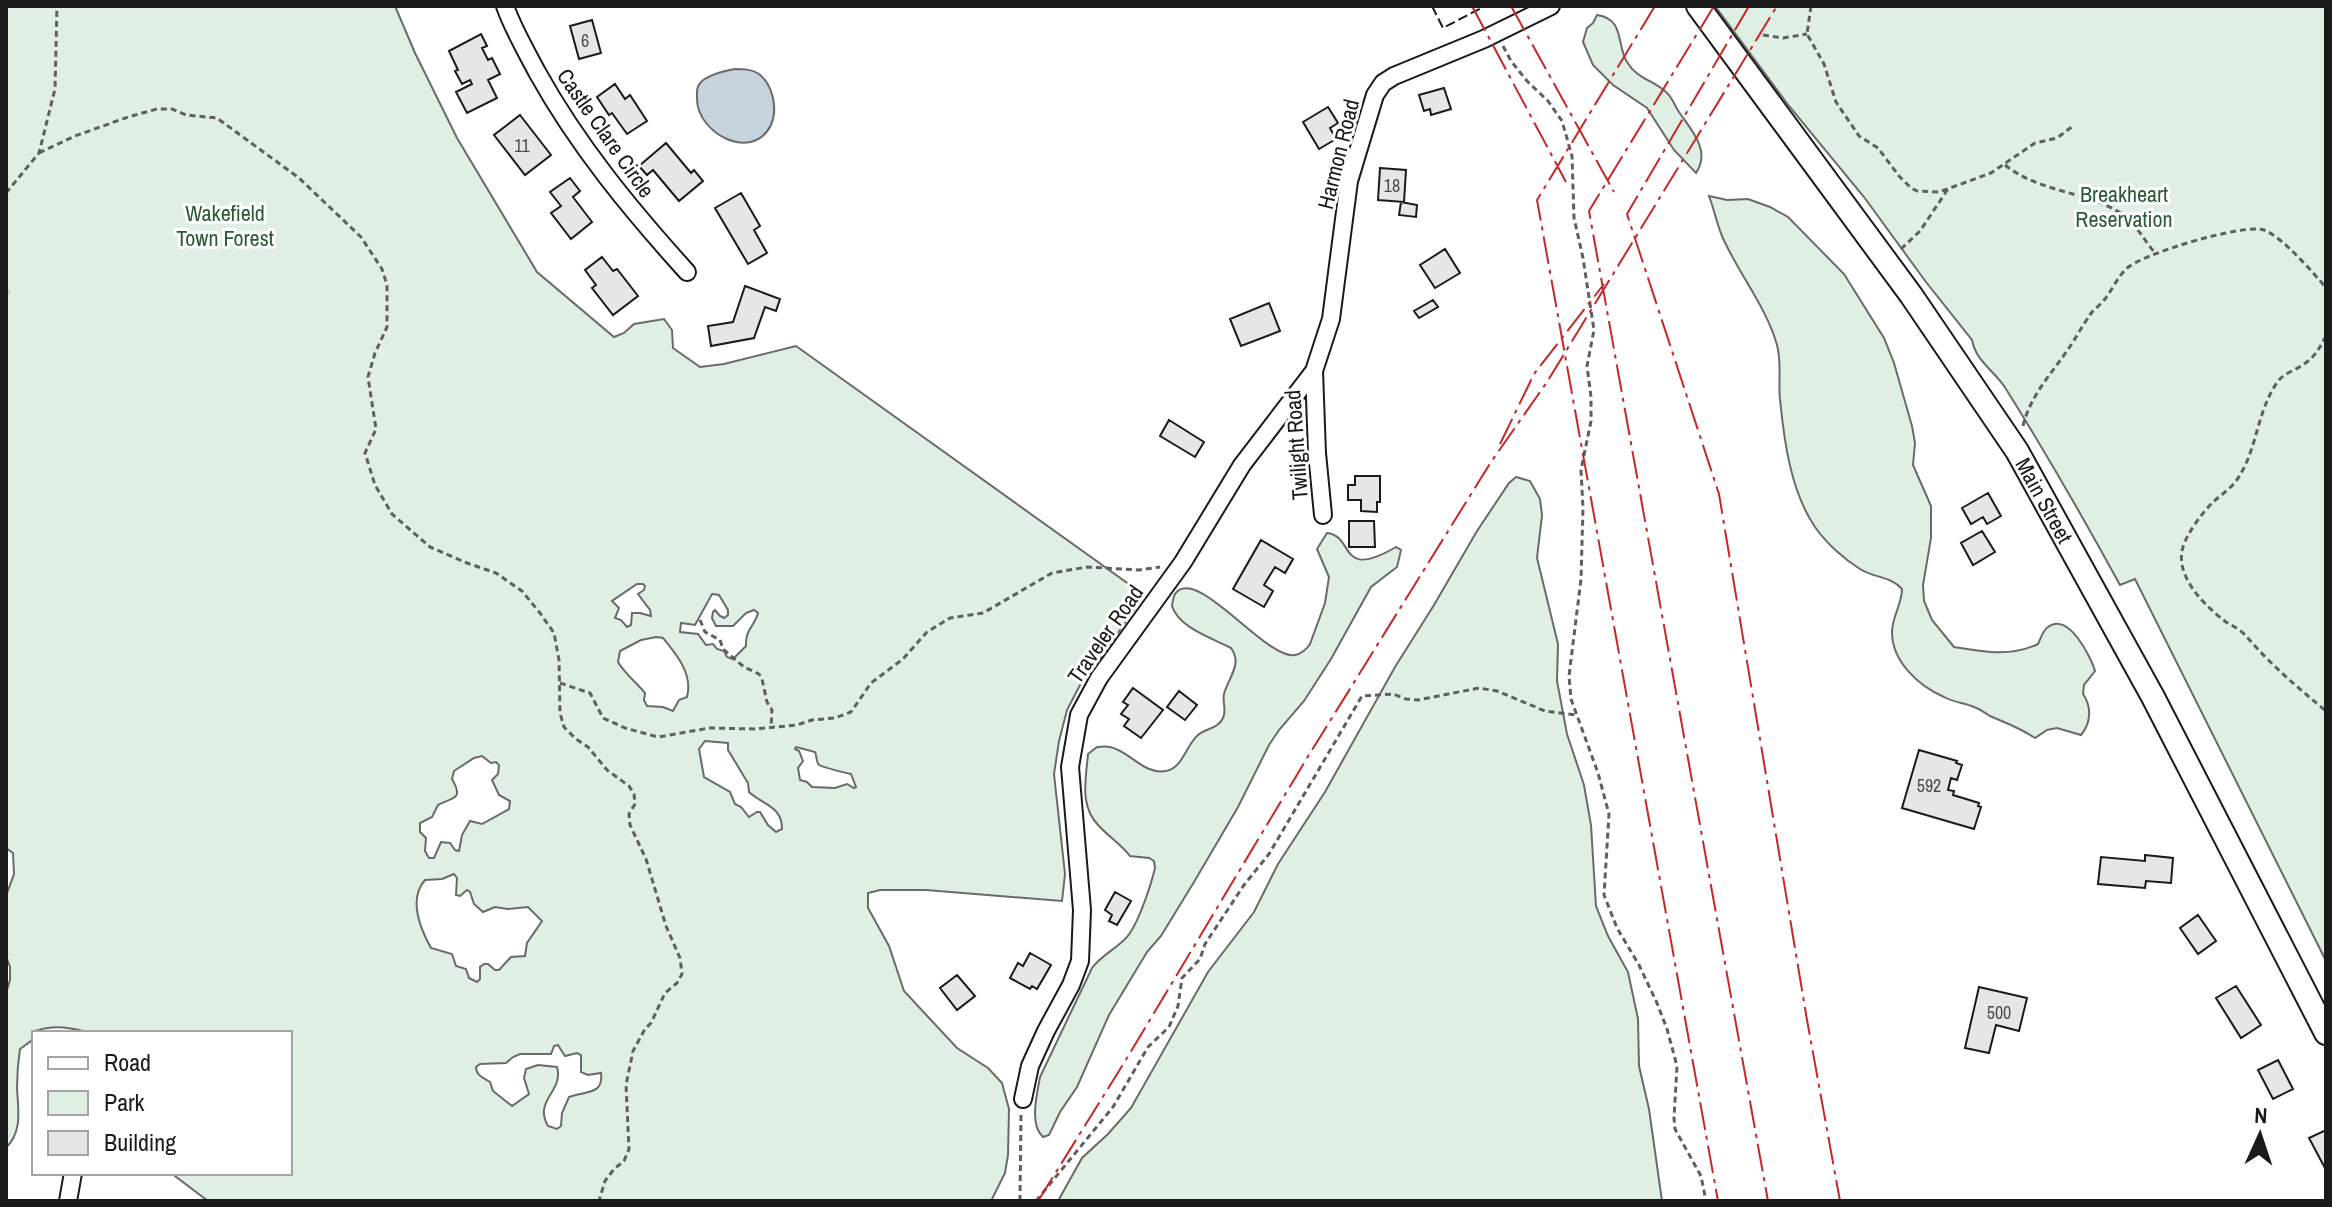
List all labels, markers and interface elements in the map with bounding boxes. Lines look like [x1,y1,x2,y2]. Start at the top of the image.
house number: 6 [581,28,589,53]
street label: Castle Clare Circle [550,62,662,204]
street label: Harmon Road [1310,96,1366,212]
house number: 11 [514,133,530,158]
house number: 18 [1384,173,1400,198]
park label: Breakheart Reservation [2075,179,2173,234]
park label: Wakefield Town Forest [176,198,274,253]
street label: Twilight Road [1277,389,1315,501]
street label: Main Street [2009,452,2080,548]
street label: Traveler Road [1060,579,1150,689]
house number: 592 [1917,773,1941,798]
house number: 500 [1987,1000,2011,1025]
legend [32,1031,292,1175]
text: Road [104,1046,151,1078]
text: Park [104,1086,145,1118]
north arrow [2220,1095,2300,1175]
text: N [2254,1100,2268,1130]
text: Building [104,1126,176,1158]

